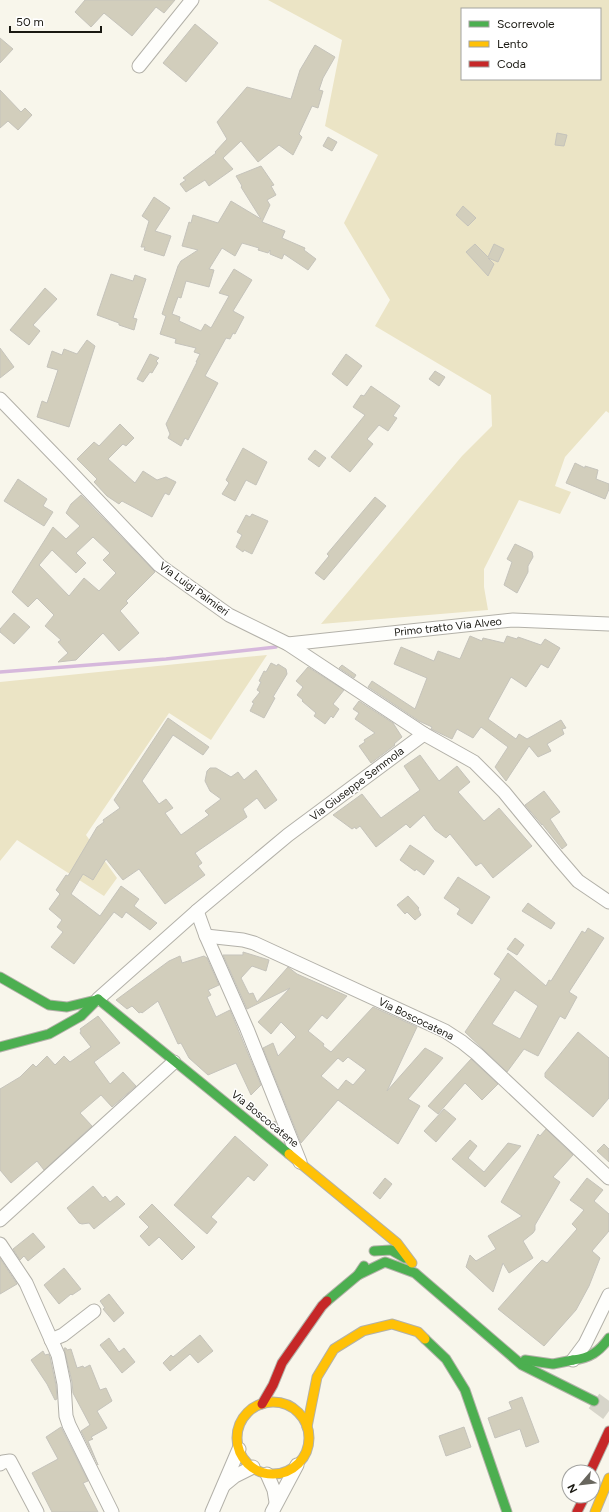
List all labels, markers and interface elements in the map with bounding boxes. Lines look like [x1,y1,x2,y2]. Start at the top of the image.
scale bar [10,8,101,34]
legend [461,8,601,80]
text: 50 m [16,15,44,29]
text: Scorrevole [497,17,555,31]
text: Lento [497,37,528,51]
text: Coda [497,57,526,71]
street label: Via Luigi Palmieri [157,559,231,619]
street label: Primo tratto Via Alveo [393,615,503,639]
street label: Via Giuseppe Semmola [307,744,407,824]
street label: Via Boscocatena [376,995,456,1043]
street label: Via Boscocatene [229,1088,301,1150]
north arrow [561,1464,601,1504]
text: N [565,1482,580,1495]

